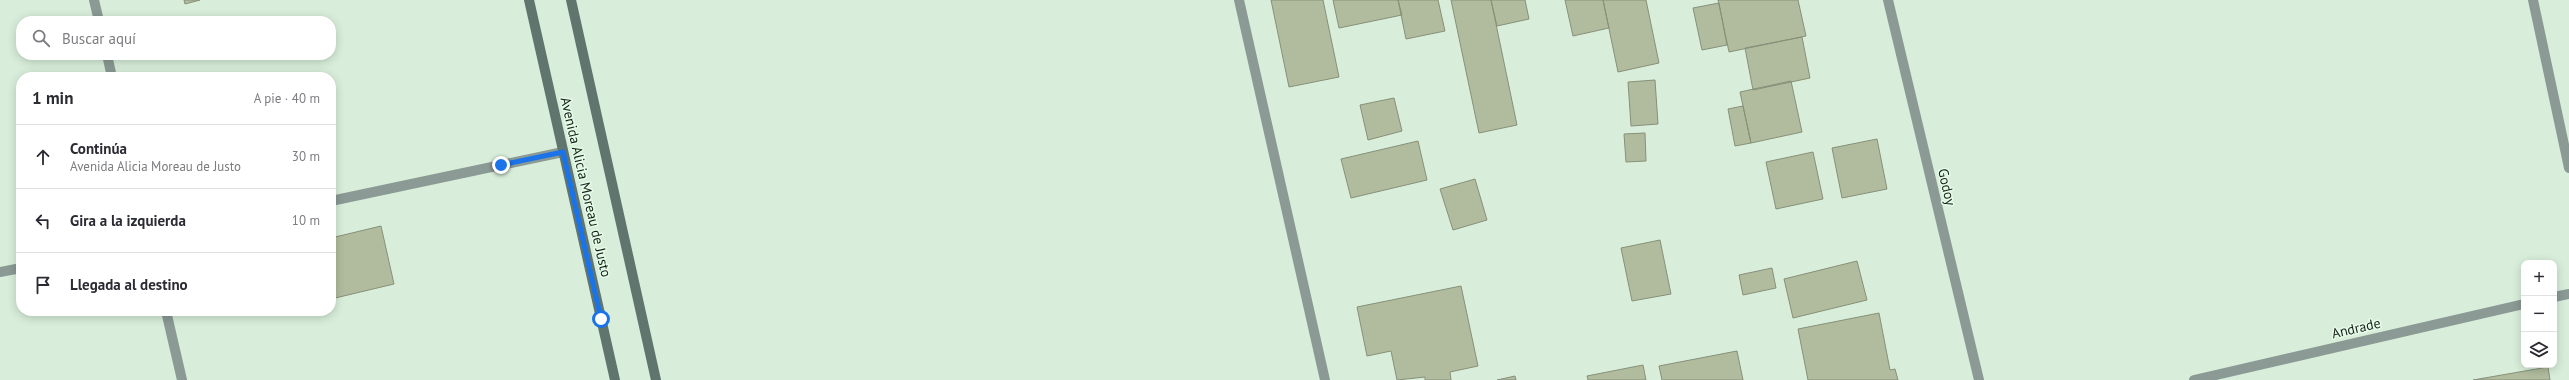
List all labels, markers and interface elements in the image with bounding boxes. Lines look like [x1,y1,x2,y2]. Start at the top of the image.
search box [16,16,336,60]
icon: search [30,27,52,49]
text: Buscar aquí [62,29,136,48]
text: 1 min [32,87,73,109]
text: A pie · 40 m [254,90,320,107]
street label: Avenida Alicia Moreau de Justo [557,95,615,279]
text: Continúa [70,139,127,158]
icon: ahead [32,146,54,168]
text: 30 m [292,148,320,165]
route end [492,156,510,174]
text: Avenida Alicia Moreau de Justo [70,158,241,175]
street label: Godoy [1934,167,1960,208]
icon: left [32,210,54,232]
text: Gira a la izquierda [70,211,186,230]
text: 10 m [292,212,320,229]
map controls [2521,260,2557,368]
button: + [2521,260,2557,296]
icon: arrive [32,274,54,296]
text: Llegada al destino [70,275,188,294]
button: − [2521,296,2557,332]
route start [592,310,610,328]
street label: Andrade [2330,314,2382,342]
button: layers [2521,332,2557,368]

